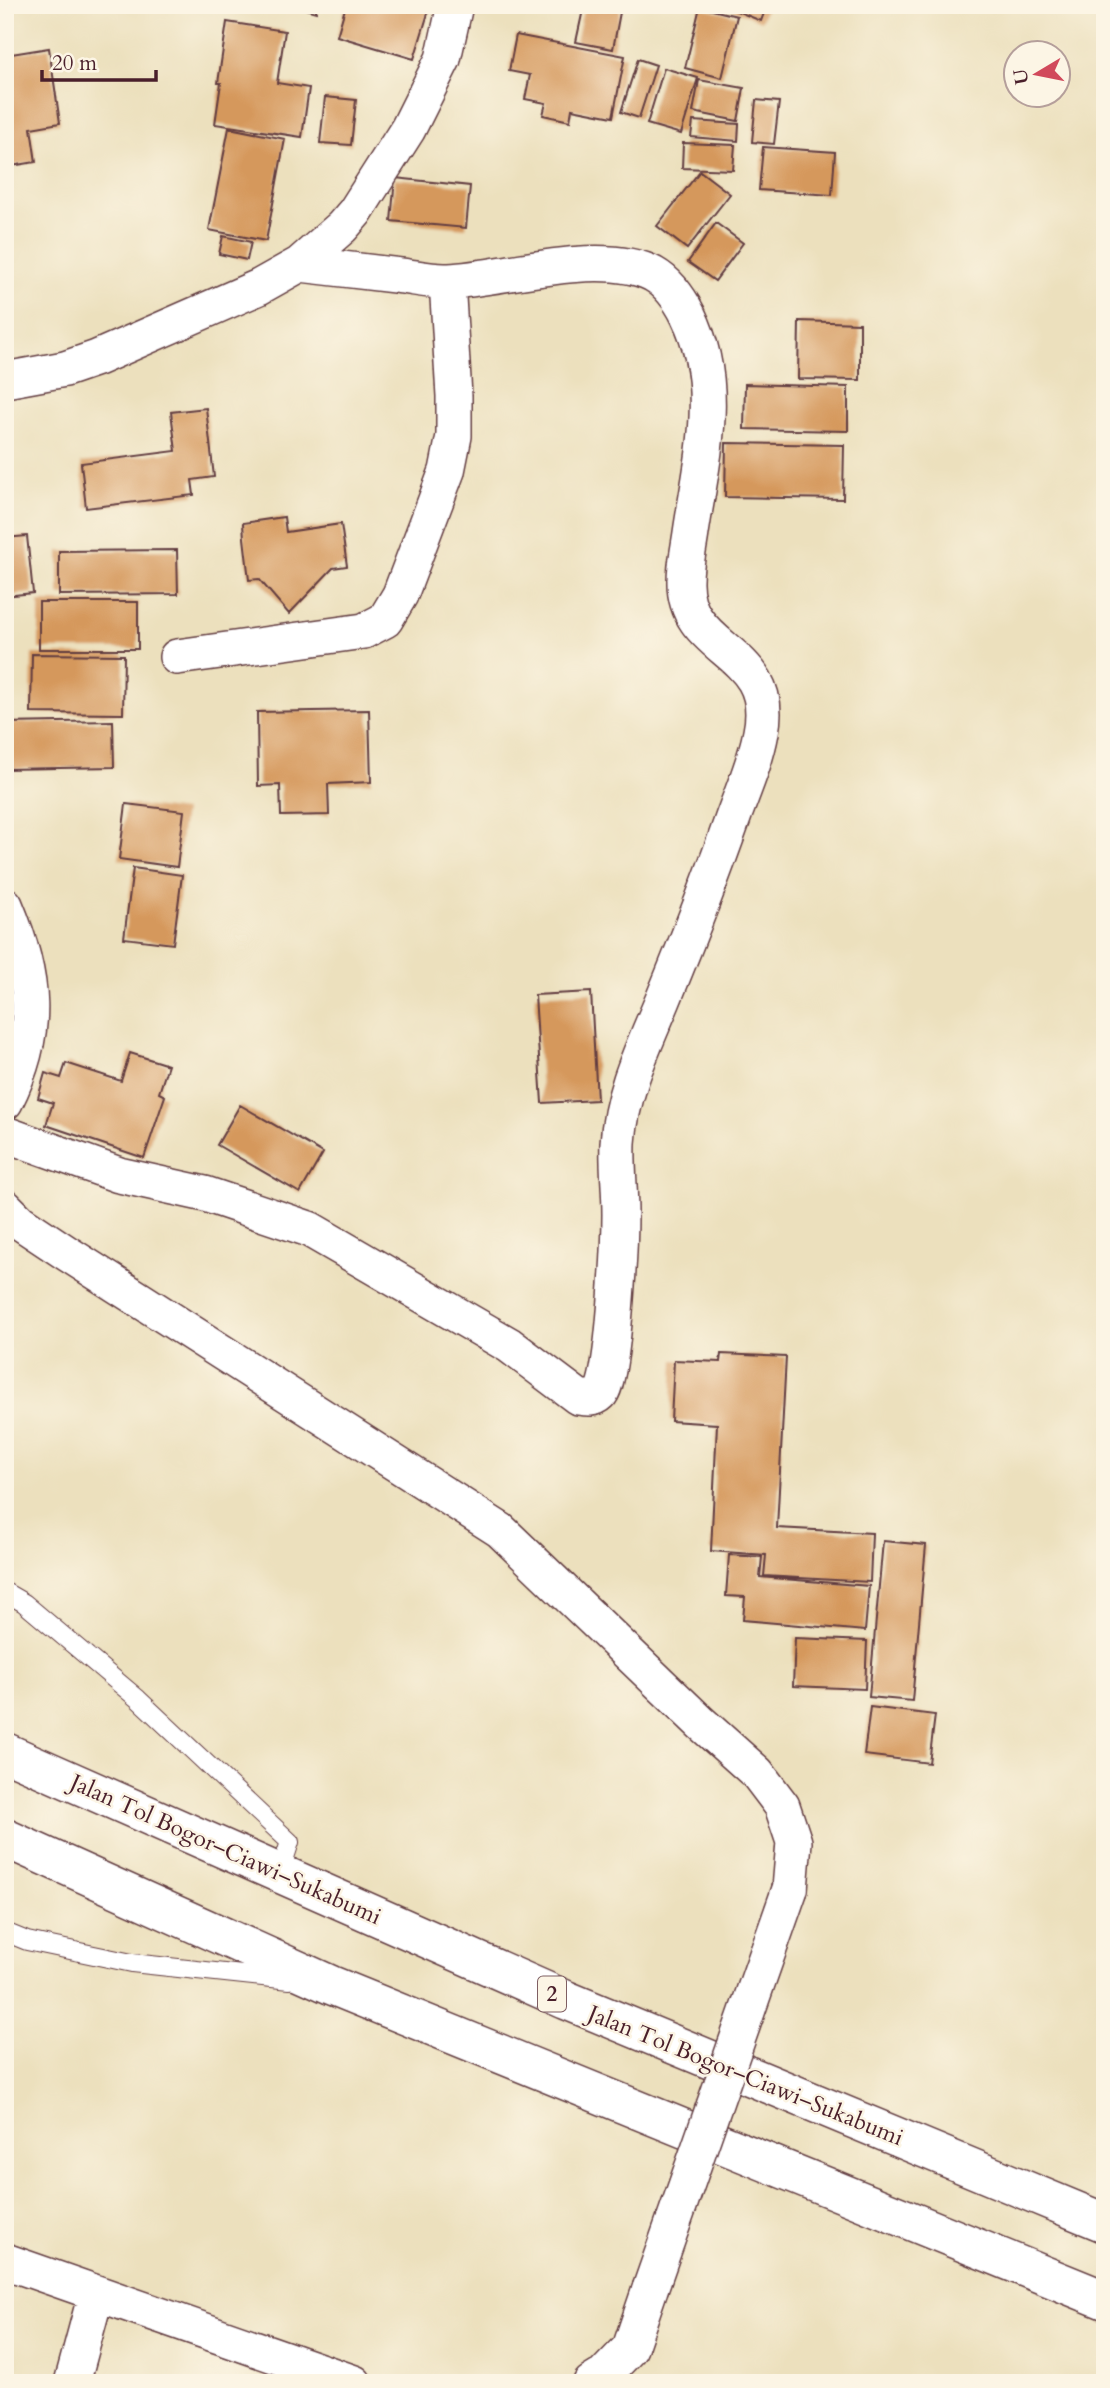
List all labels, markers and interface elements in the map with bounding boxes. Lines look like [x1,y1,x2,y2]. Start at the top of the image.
scale bar [42,38,156,82]
north arrow [1002,38,1072,108]
text: 20 m [52,49,97,78]
text: U [1007,66,1035,87]
street label: Jalan Tol Bogor–Ciawi–Sukabumi [63,1765,386,1932]
road number: 2 [538,1976,566,2011]
street label: Jalan Tol Bogor–Ciawi–Sukabumi [581,1997,908,2153]

